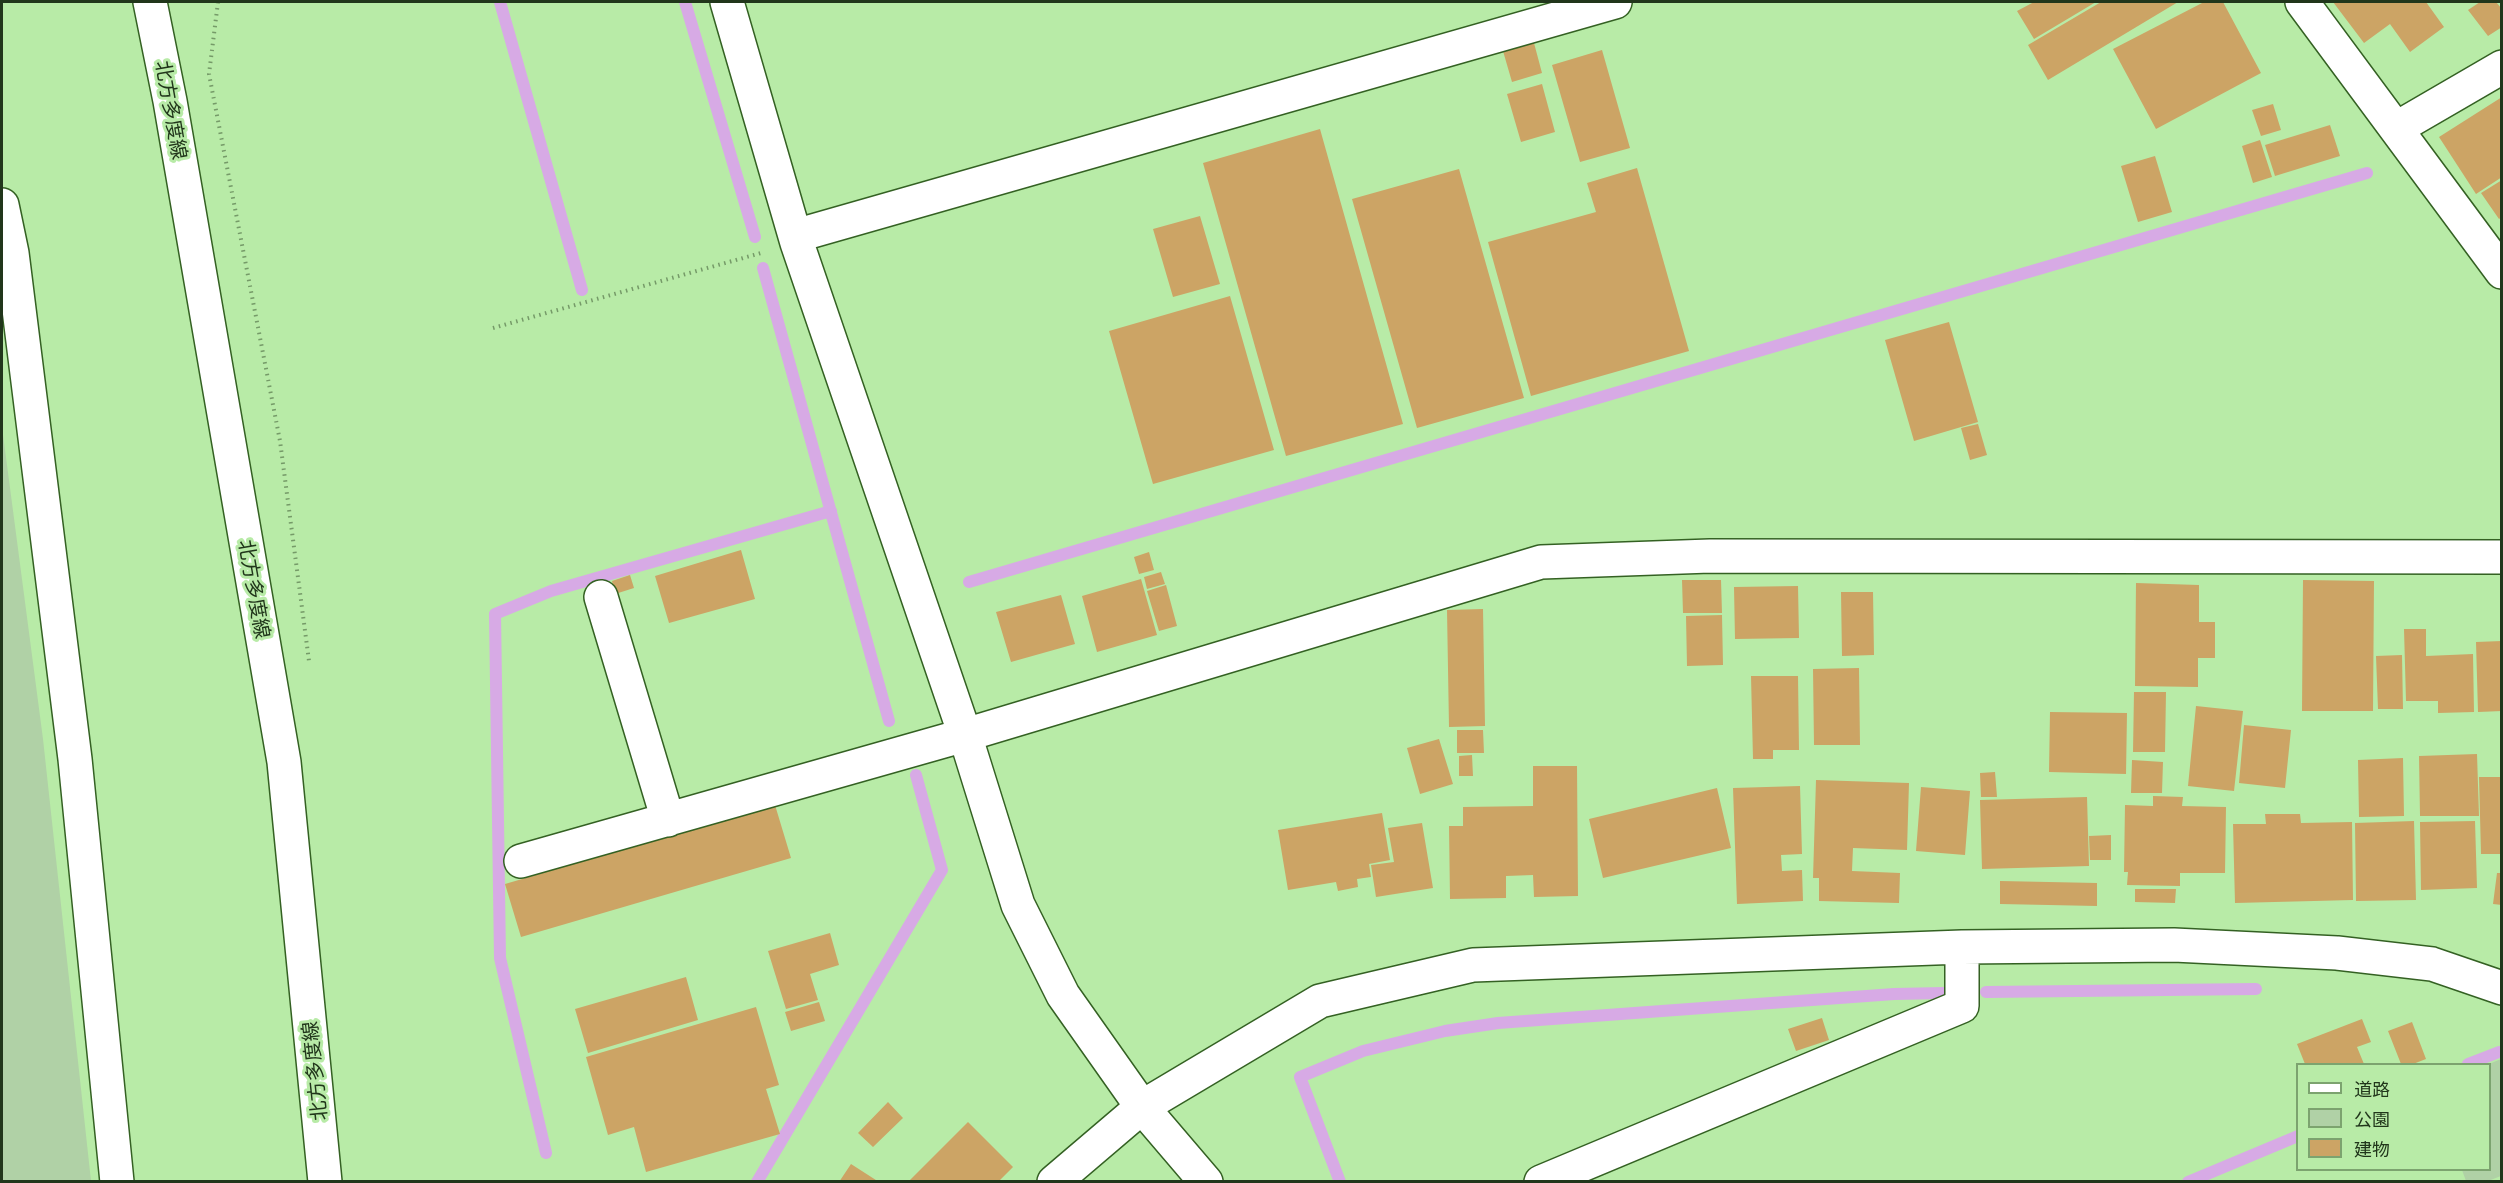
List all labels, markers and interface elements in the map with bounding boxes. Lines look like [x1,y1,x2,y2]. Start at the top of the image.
street label: 北方多度線 [150,59,192,161]
street label: 北方多度線 [233,538,275,640]
street label: 北方多度線 [298,1020,332,1122]
legend [2296,1063,2491,1171]
text: 道路 [2354,1078,2390,1100]
text: 公園 [2354,1108,2390,1130]
text: 建物 [2354,1138,2390,1160]

